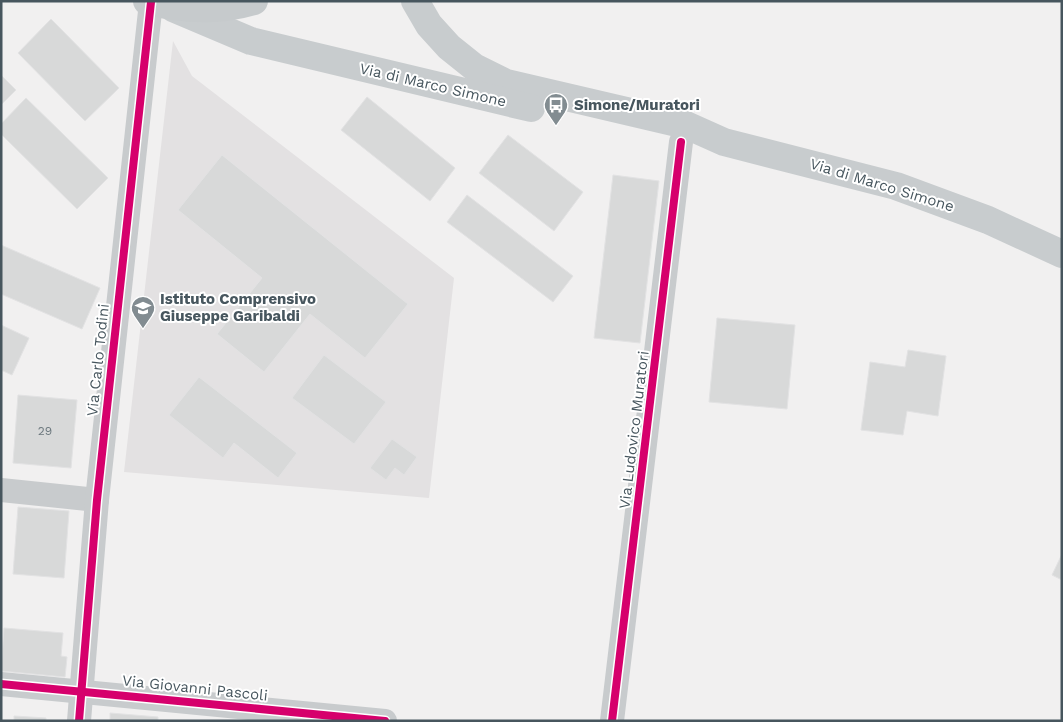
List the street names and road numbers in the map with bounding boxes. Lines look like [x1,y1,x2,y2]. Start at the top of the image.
street label: Via di Marco Simone [358,59,508,111]
street label: Via di Marco Simone [808,154,956,216]
street label: Via Carlo Todini [83,303,113,417]
street label: Via Ludovico Muratori [615,350,653,510]
street label: Via Giovanni Pascoli [121,671,269,705]

